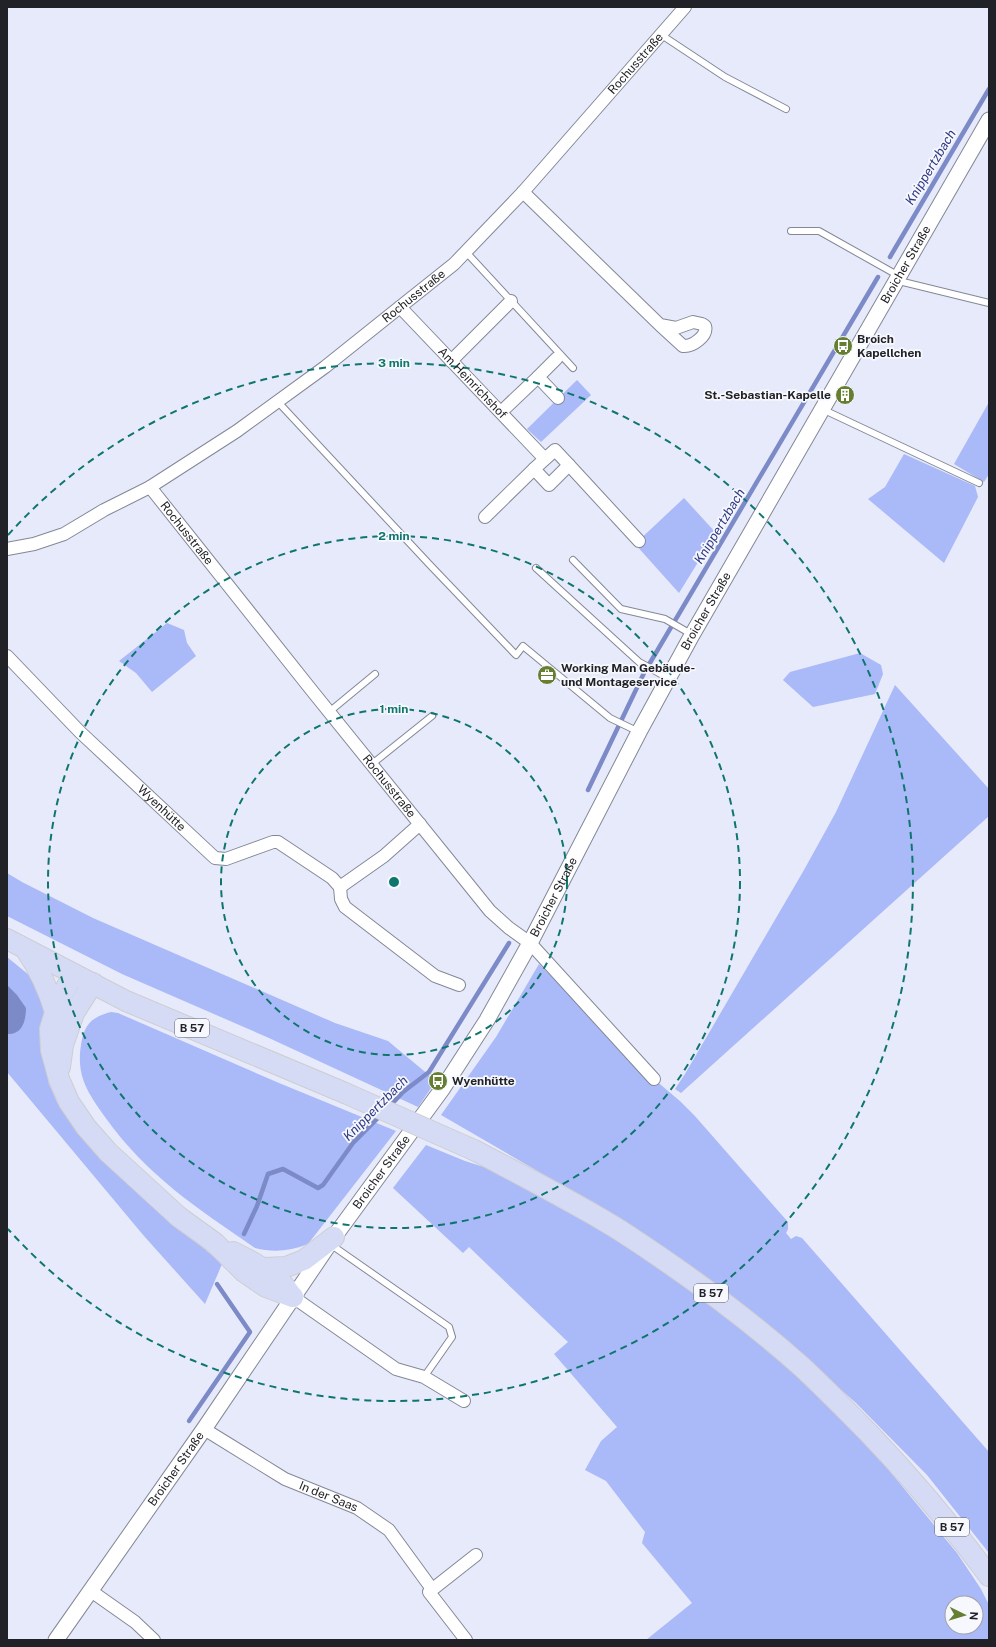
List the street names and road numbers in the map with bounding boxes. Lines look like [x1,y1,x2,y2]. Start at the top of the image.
street label: Rochusstraße [605,30,666,97]
street label: Broicher Straße [878,223,934,306]
street label: Rochusstraße [379,267,448,325]
street label: Am Heinrichshof [435,344,510,422]
street label: Rochusstraße [157,499,216,568]
street label: Broicher Straße [678,569,734,653]
street label: Rochusstraße [360,752,419,821]
street label: Wyenhütte [135,782,189,834]
street label: Broicher Straße [527,855,580,939]
road number: B 57 [175,1019,209,1037]
street label: Broicher Straße [350,1132,413,1212]
road number: B 57 [694,1284,728,1302]
street label: Broicher Straße [145,1429,207,1509]
street label: In der Saas [297,1478,360,1515]
road number: B 57 [935,1518,969,1536]

